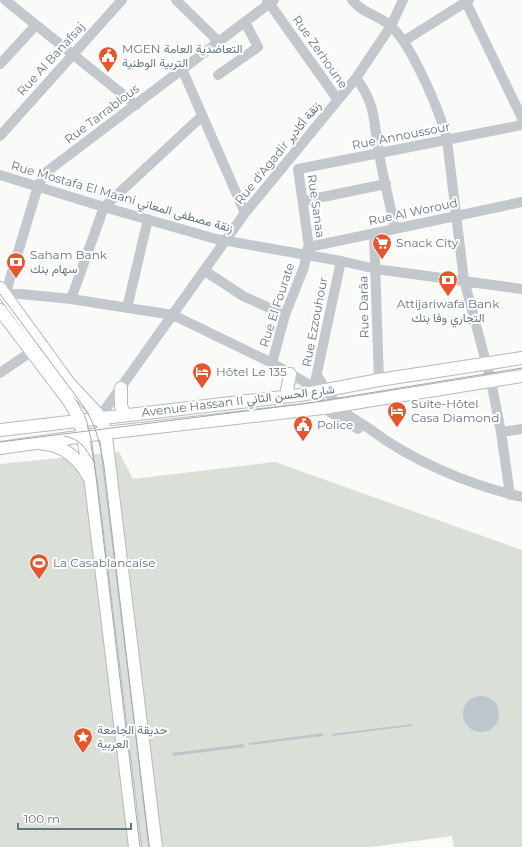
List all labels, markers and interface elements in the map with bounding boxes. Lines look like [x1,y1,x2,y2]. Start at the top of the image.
street label: Rue Zerhoune [290,12,351,91]
street label: Rue Al Banafsaj [14,19,88,99]
place label: MGEN التعاضدية العامة التربية الوطنية [122,41,243,71]
public building icon: MGEN التعاضدية العامة التربية الوطنية [97,45,119,73]
street label: Rue Tarrablous [61,81,142,147]
street label: Rue d'Agadir زنقة أكادير [231,98,325,208]
street label: Rue Annoussour [351,119,451,152]
street label: Rue Mostafa El Maani زنقة مصطفى المعاني [8,158,235,238]
street label: Rue Sanaa [305,173,328,239]
street label: Rue Al Woroud [367,195,459,228]
supermarket icon: Snack City [371,232,393,260]
place label: Snack City [396,235,459,250]
place label: Saham Bank سهام بنك [30,247,108,277]
bank icon: Saham Bank سهام بنك [5,251,27,279]
street label: Rue El Fourate [256,261,297,349]
bank icon: Attijariwafa Bank التجاري وفا بنك [437,269,459,297]
street label: Rue Ezzouhour [298,275,331,368]
street label: Rue Darâa [355,276,372,338]
place label: Attijariwafa Bank التجاري وفا بنك [397,296,500,328]
hotel icon: Hôtel Le 135 [191,361,213,389]
place label: Hôtel Le 135 [216,364,287,379]
street label: Avenue Hassan II شارع الحسن الثاني [140,381,336,423]
place label: Suite-Hôtel Casa Diamond [411,396,499,425]
hotel icon: Suite-Hôtel Casa Diamond [386,400,408,428]
public building icon: Police [292,414,314,442]
place label: Police [317,417,353,432]
sports icon: La Casablancaise [28,552,50,580]
place label: La Casablancaise [53,555,155,570]
place label: حديقة الجامعة العربية [97,722,168,752]
place icon: حديقة الجامعة العربية [72,726,94,754]
scale bar [18,805,131,831]
text: 100 m [24,811,60,826]

